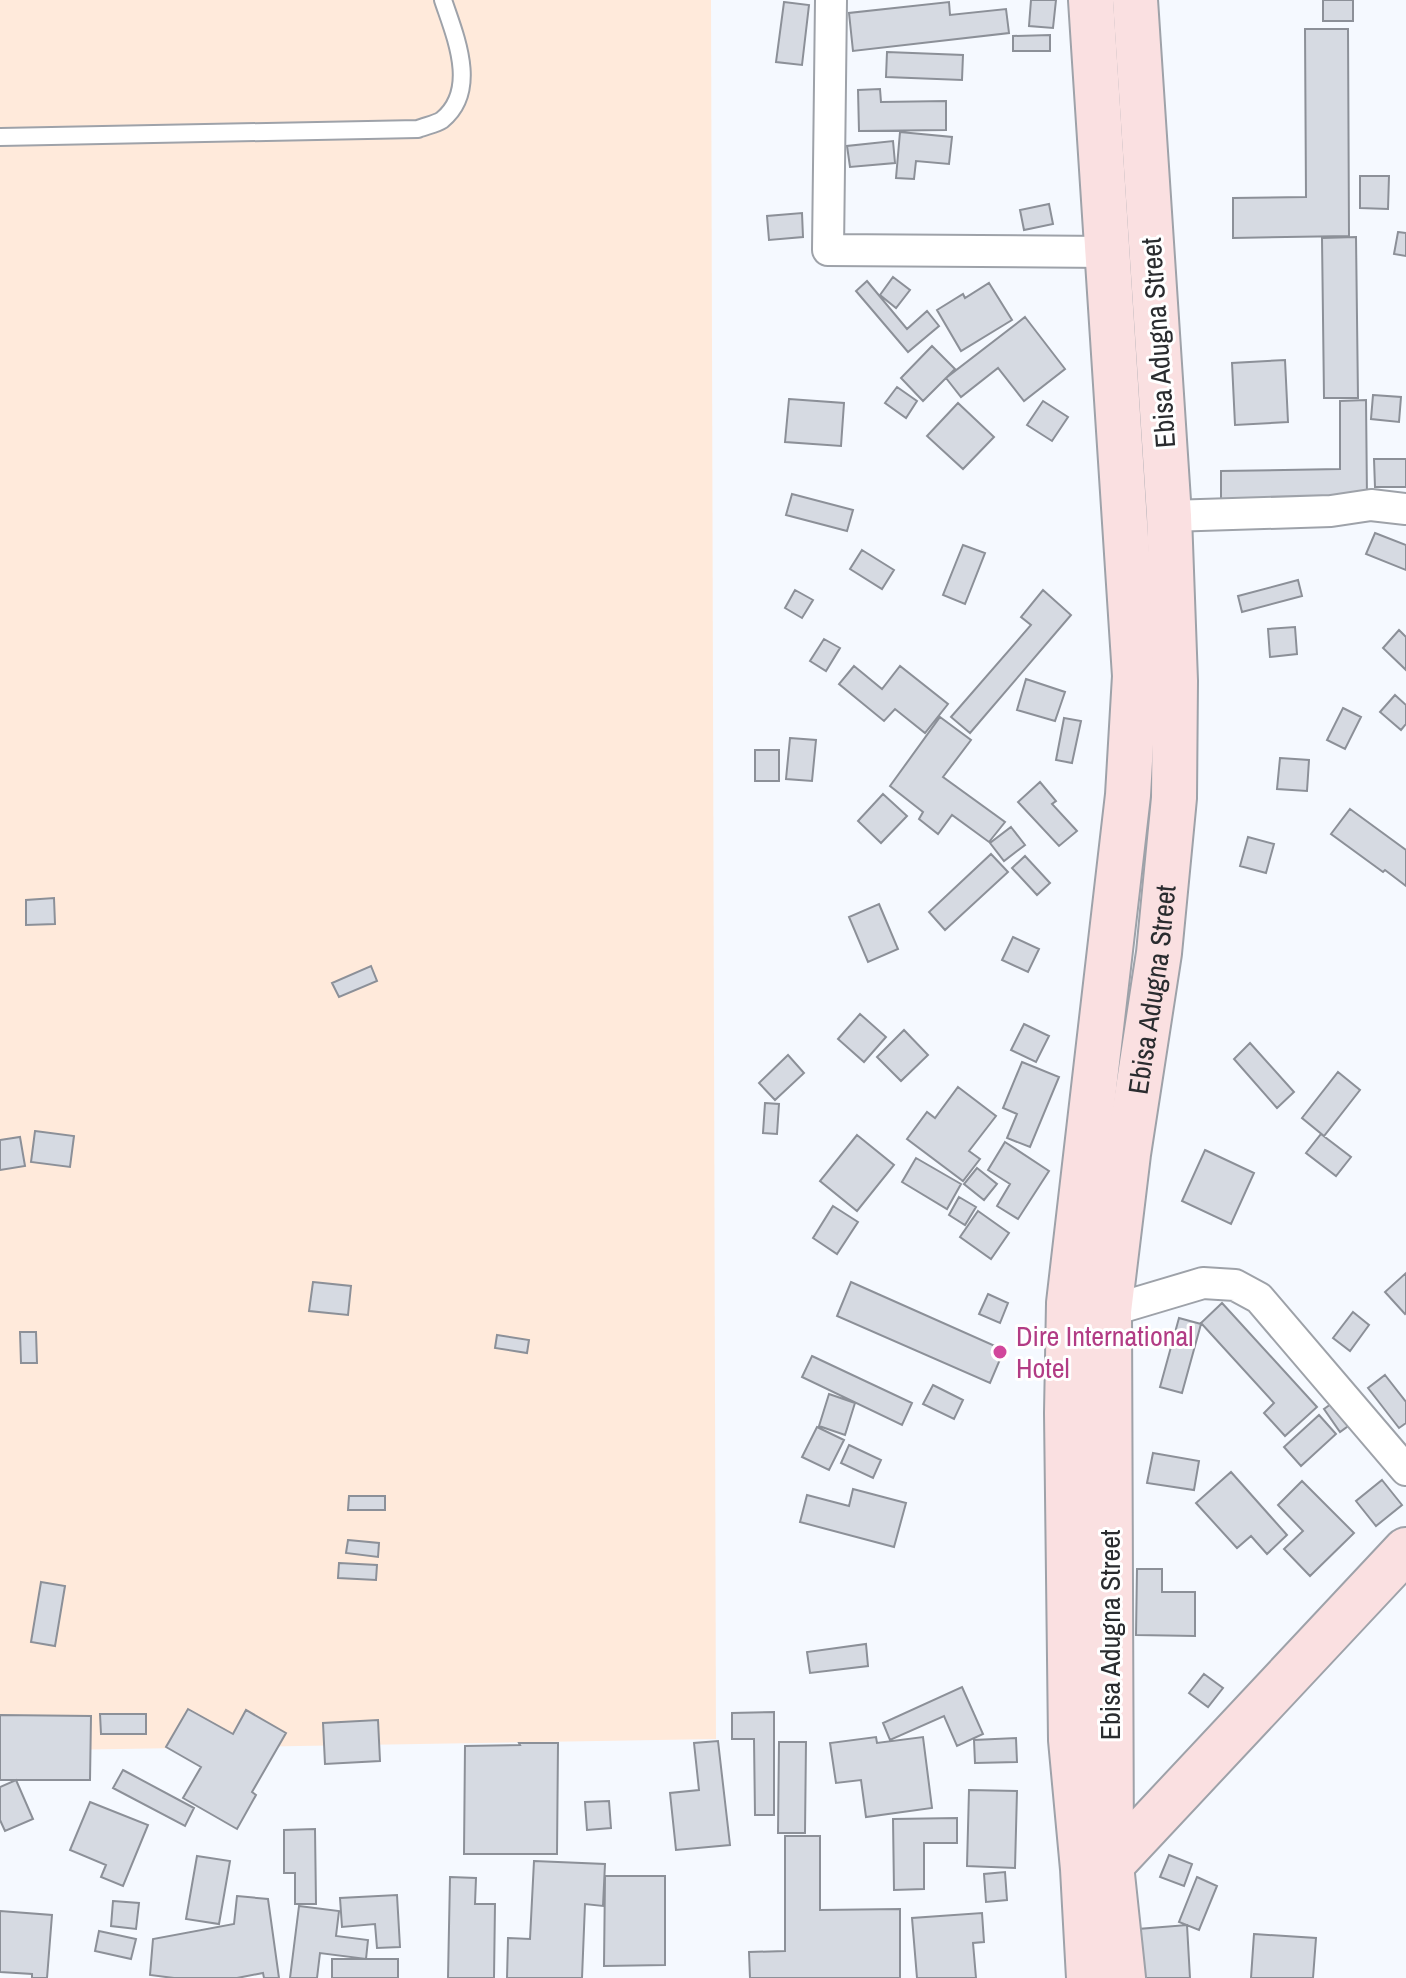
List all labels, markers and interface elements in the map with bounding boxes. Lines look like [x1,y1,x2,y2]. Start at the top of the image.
street label: Ebisa Adugna Street [1132,237,1184,449]
street label: Ebisa Adugna Street [1118,883,1184,1097]
place label: Dire International Hotel [1016,1317,1193,1387]
marker: Dire International Hotel [991,1343,1009,1361]
street label: Ebisa Adugna Street [1091,1530,1129,1740]

